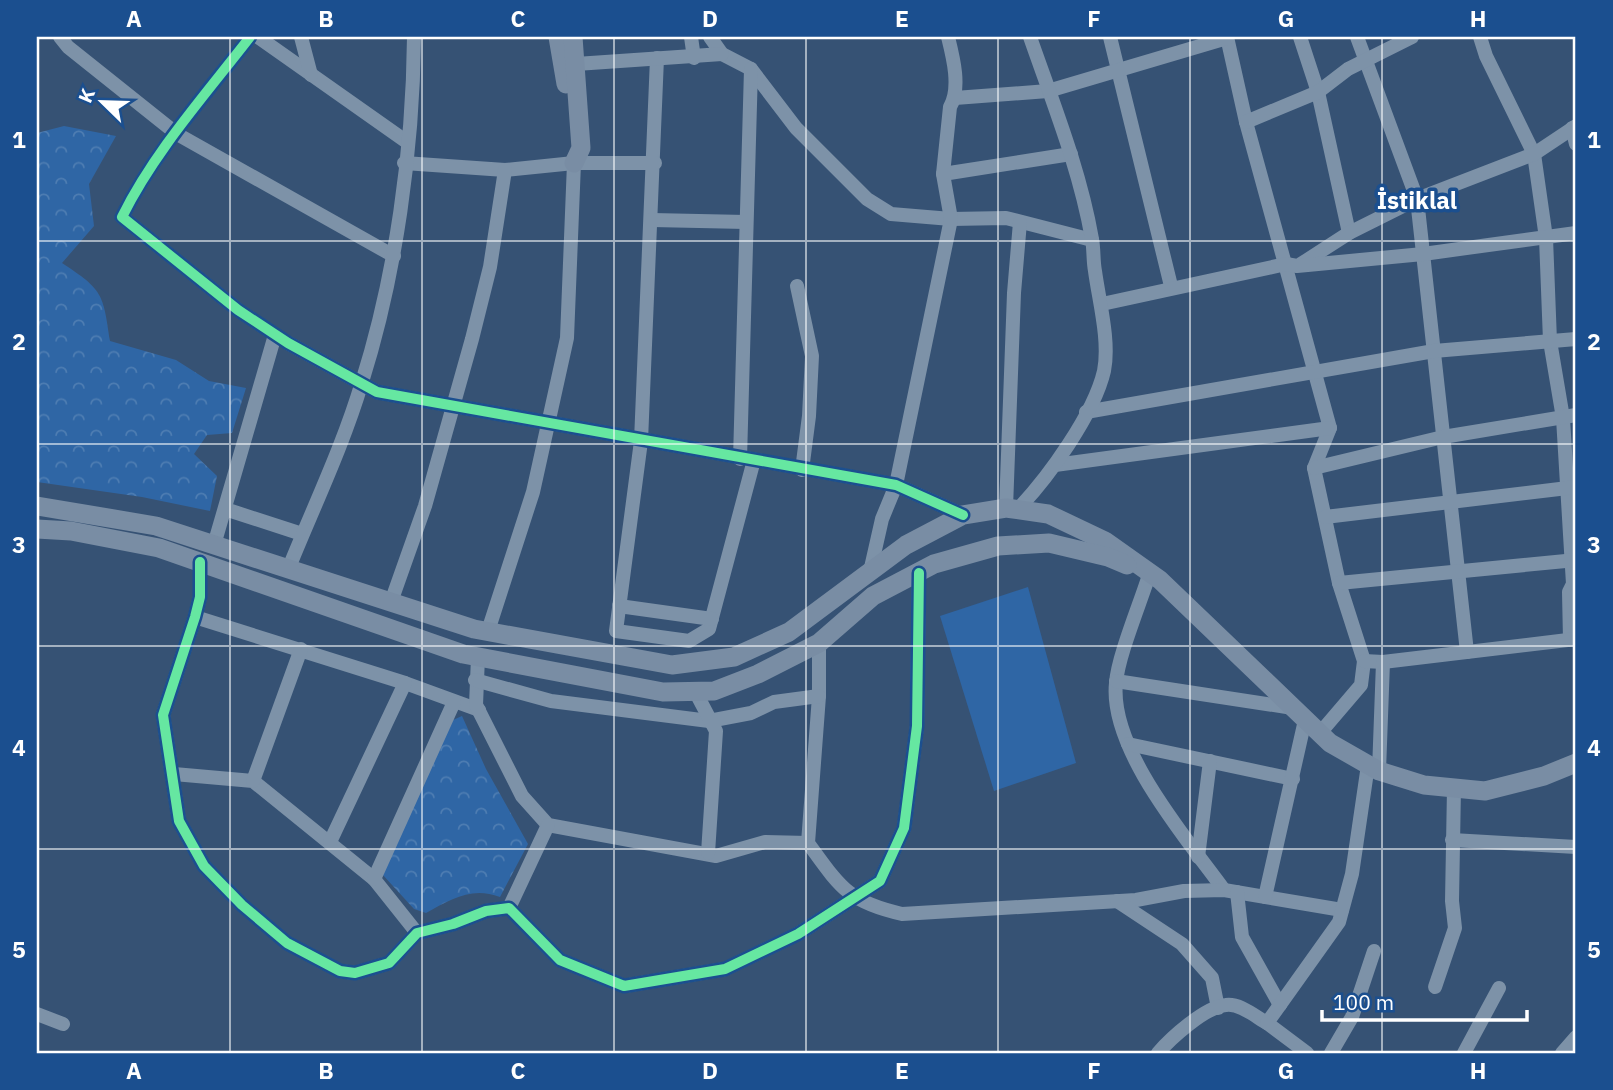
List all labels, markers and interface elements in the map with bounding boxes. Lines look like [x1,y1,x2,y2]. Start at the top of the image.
text: A [126,3,142,33]
text: B [318,3,334,33]
text: C [511,3,526,33]
text: D [702,3,718,33]
text: E [895,3,909,33]
text: F [1087,3,1101,33]
text: G [1278,3,1294,33]
text: H [1470,3,1486,33]
north arrow [66,66,136,136]
text: K [73,85,100,106]
text: 1 [12,124,26,154]
text: 1 [1587,124,1601,154]
district label: İstiklal [1377,184,1457,216]
text: 2 [12,326,26,356]
text: 2 [1587,326,1601,356]
text: 3 [12,529,26,559]
text: 3 [1587,529,1601,559]
text: 4 [12,732,26,762]
text: 4 [1587,732,1601,762]
text: 5 [12,934,26,964]
text: 5 [1587,934,1601,964]
scale bar [1322,978,1527,1022]
text: 100 m [1333,988,1394,1016]
text: A [126,1055,142,1085]
text: B [318,1055,334,1085]
text: C [511,1055,526,1085]
text: D [702,1055,718,1085]
text: E [895,1055,909,1085]
text: F [1087,1055,1101,1085]
text: G [1278,1055,1294,1085]
text: H [1470,1055,1486,1085]

